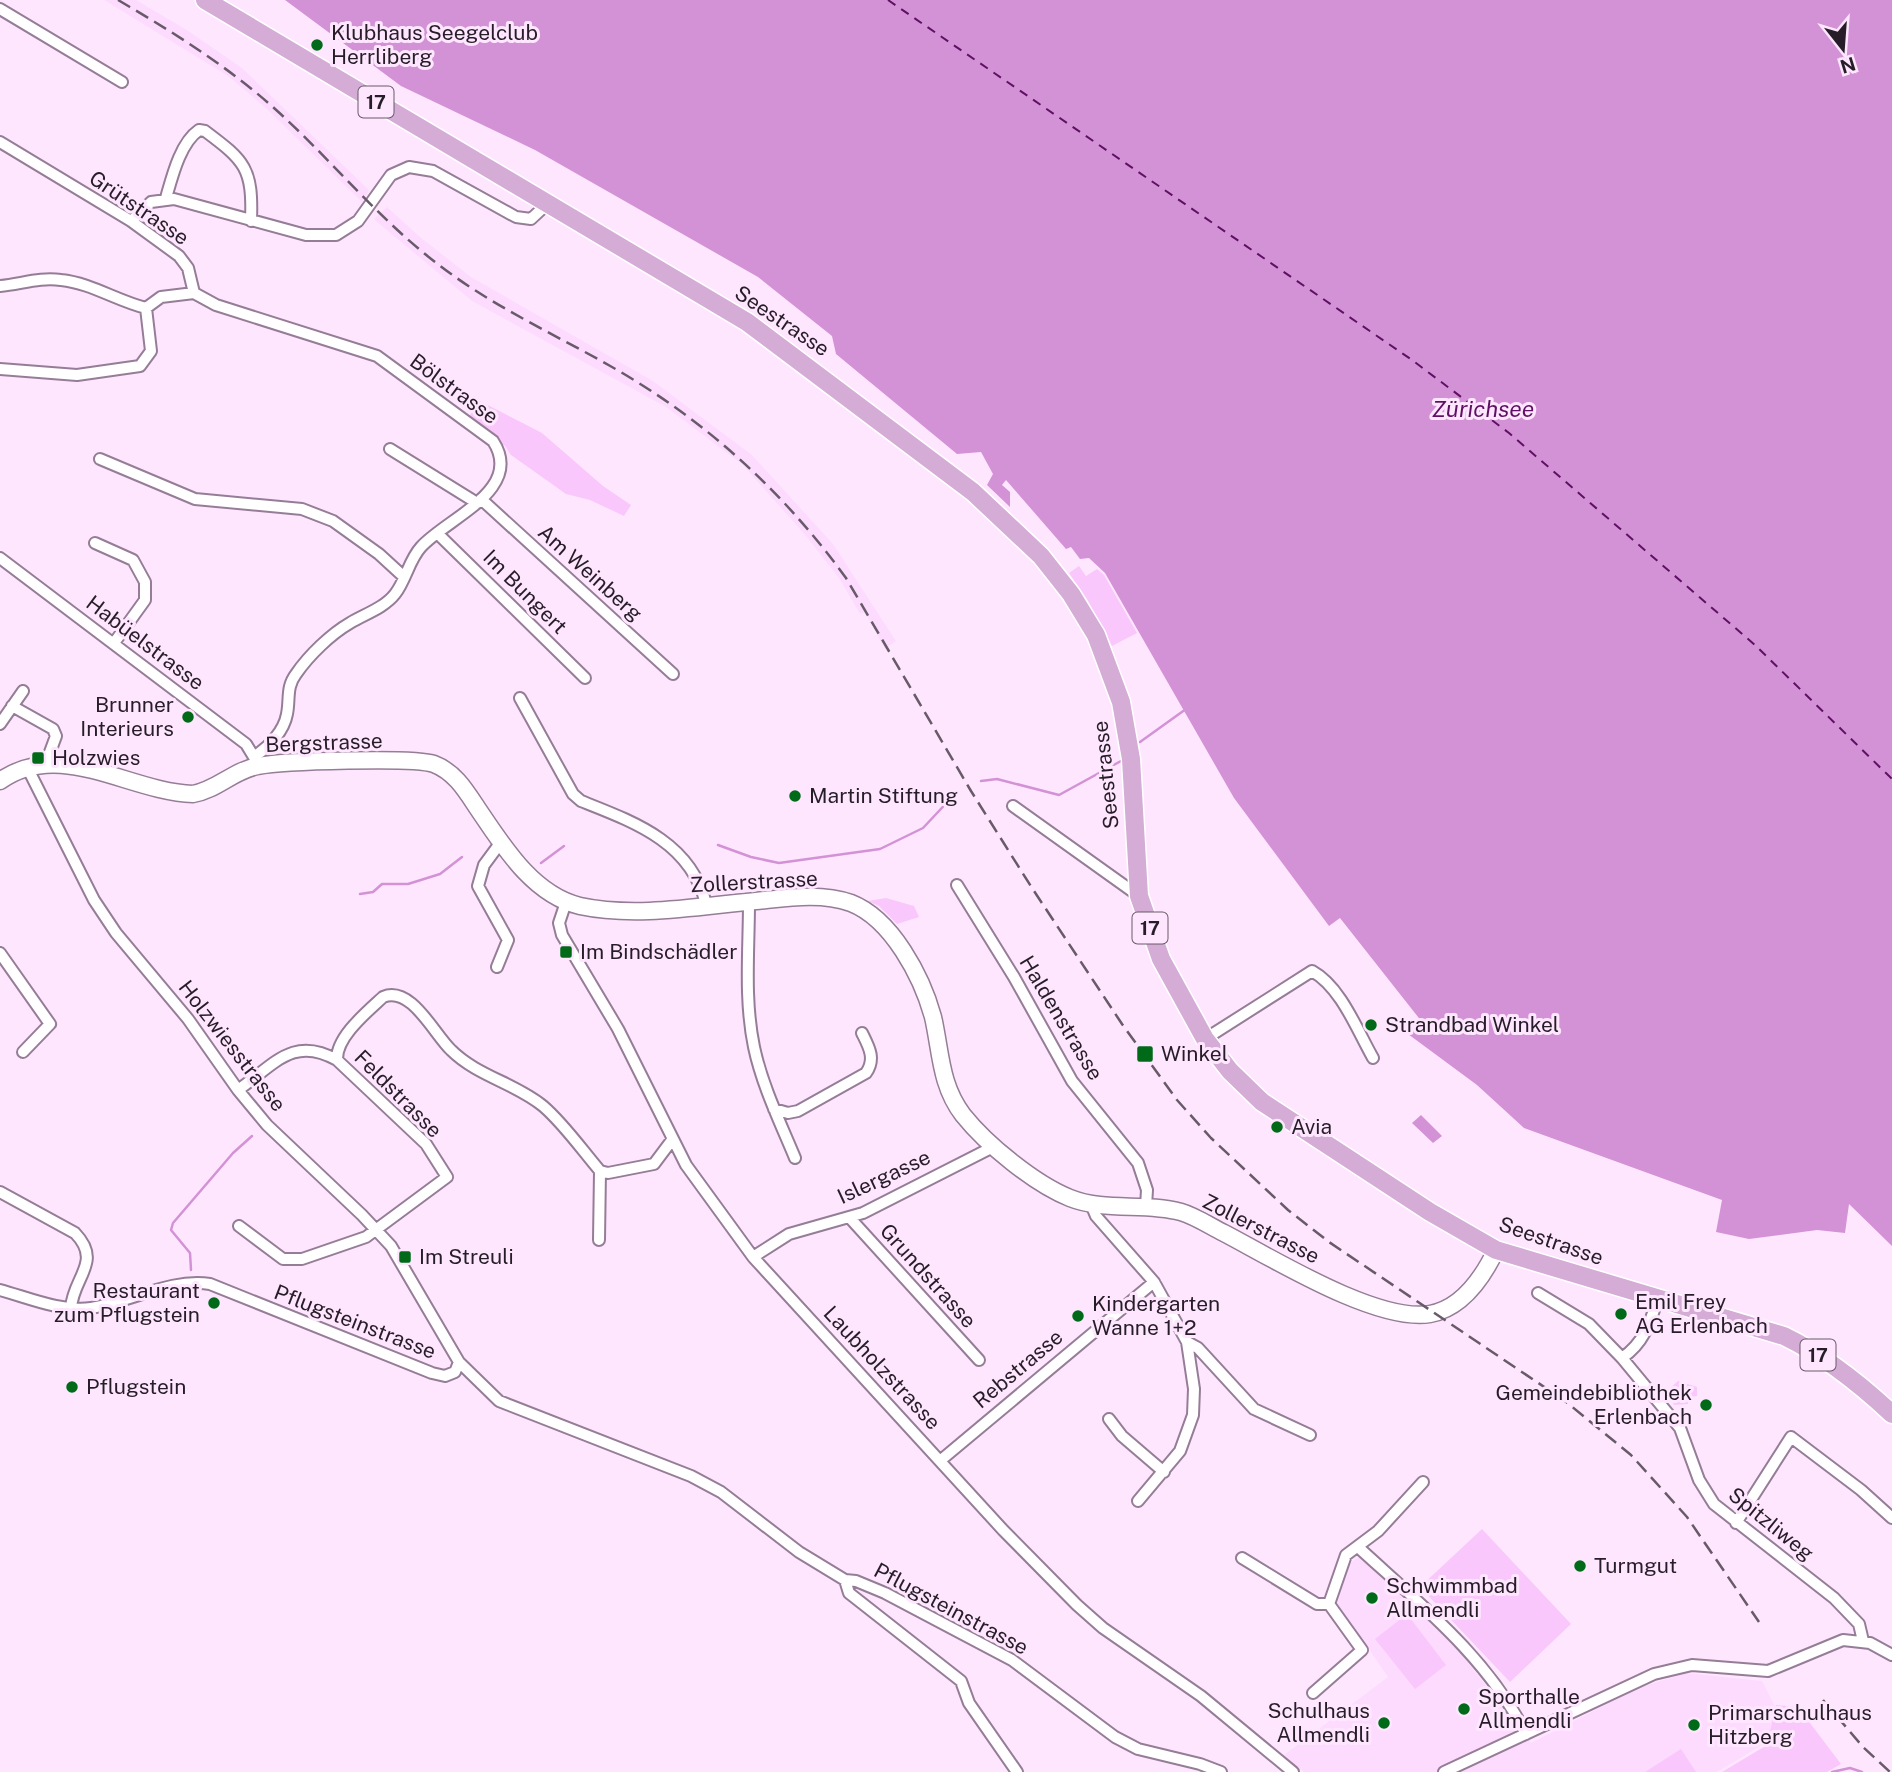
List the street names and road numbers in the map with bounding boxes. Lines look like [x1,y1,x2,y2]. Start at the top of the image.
road number: 17 [358,86,394,118]
street label: Grütstrasse [85,165,194,250]
street label: Seestrasse [730,280,834,361]
street label: Bölstrasse [405,348,503,429]
street label: Am Weinberg [533,519,648,626]
street label: Im Bungert [478,544,573,639]
street label: Habüelstrasse [81,590,209,695]
street label: Seestrasse [1087,720,1124,830]
street label: Bergstrasse [265,728,383,757]
street label: Zollerstrasse [689,866,818,897]
road number: 17 [1132,912,1168,944]
street label: Haldenstrasse [1014,951,1108,1085]
street label: Holzwiesstrasse [174,975,291,1116]
street label: Feldstrasse [349,1045,447,1143]
street label: Islergasse [833,1144,934,1209]
street label: Zollerstrasse [1199,1188,1324,1269]
street label: Seestrasse [1496,1211,1607,1270]
street label: Grundstrasse [875,1218,982,1333]
street label: Pflugsteinstrasse [271,1279,440,1364]
street label: Laubholzstrasse [819,1301,946,1435]
street label: Rebstrasse [968,1324,1068,1413]
road number: 17 [1800,1340,1836,1371]
street label: Spitzliweg [1724,1482,1819,1566]
street label: Pflugsteinstrasse [870,1557,1033,1660]

